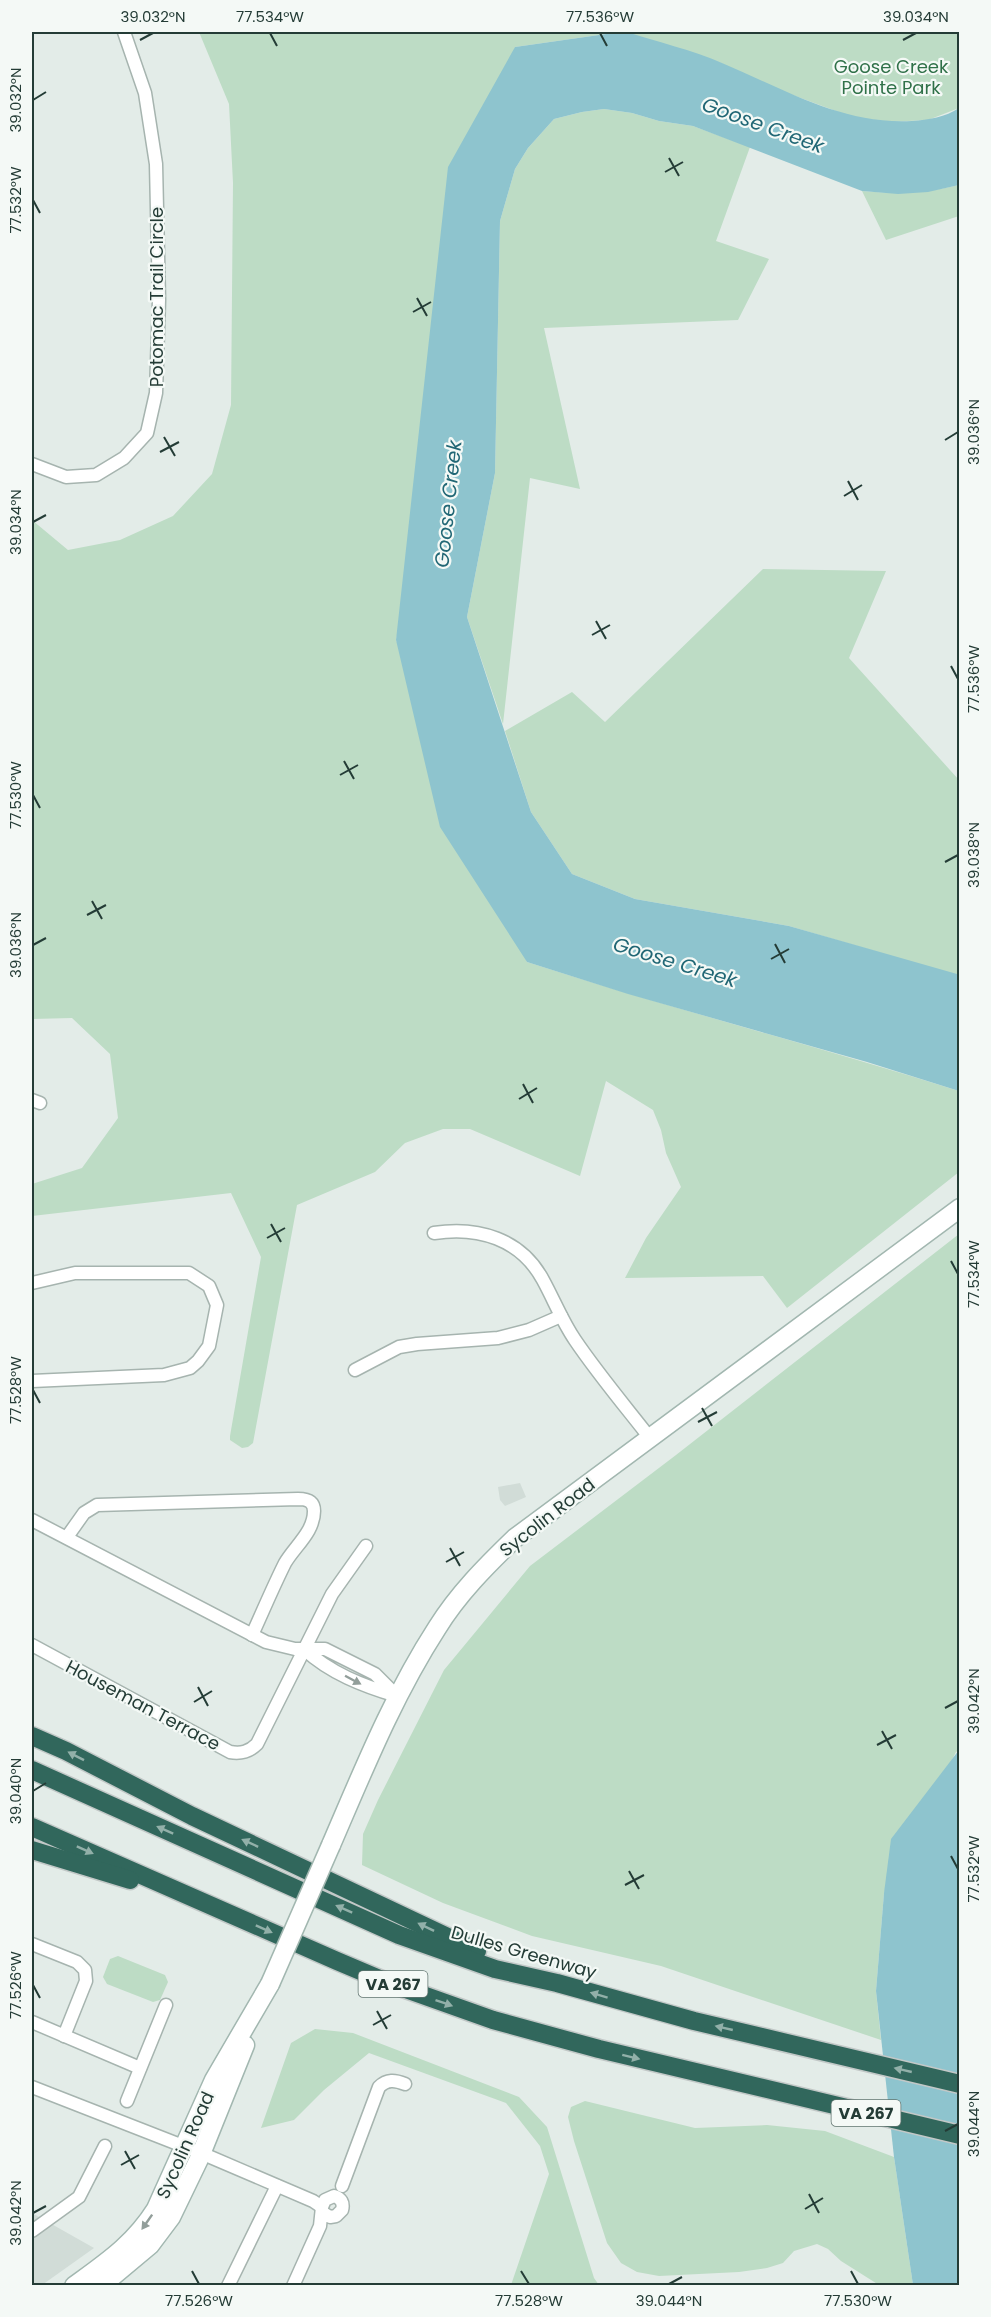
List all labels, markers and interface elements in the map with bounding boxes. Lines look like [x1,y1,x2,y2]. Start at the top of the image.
text: 39.032°N [120,6,186,27]
text: 77.534°W [236,6,304,27]
text: 77.536°W [566,6,634,27]
text: 39.034°N [883,6,949,27]
park label: Goose Creek Pointe Park [834,54,949,100]
text: 39.032°N [5,67,26,133]
water label: Goose Creek [698,90,830,161]
text: 77.532°W [5,166,26,234]
street label: Potomac Trail Circle [144,207,169,387]
text: 39.036°N [963,399,984,465]
water label: Goose Creek [427,437,469,569]
text: 39.034°N [5,489,26,555]
text: 77.536°W [963,645,984,713]
text: 77.530°W [5,761,26,829]
text: 39.038°N [963,822,984,888]
text: 39.036°N [5,912,26,978]
water label: Goose Creek [610,930,742,995]
text: 77.534°W [963,1240,984,1308]
text: 77.528°W [5,1356,26,1424]
street label: Sycolin Road [494,1472,600,1562]
street label: Houseman Terrace [61,1654,225,1756]
text: 39.042°N [963,1668,984,1734]
one-way arrow [345,1675,362,1685]
one-way arrow [67,1751,84,1761]
text: 39.040°N [5,1758,26,1824]
one-way arrow [156,1825,174,1835]
text: 77.532°W [963,1835,984,1903]
one-way arrow [242,1838,259,1847]
one-way arrow [76,1846,94,1855]
one-way arrow [334,1904,352,1914]
street label: Dulles Greenway [448,1919,600,1985]
one-way arrow [417,1922,434,1932]
one-way arrow [255,1924,272,1933]
text: 77.526°W [5,1951,26,2019]
road number: VA 267 [358,1971,428,1997]
one-way arrow [590,1990,608,1999]
one-way arrow [435,1999,453,2009]
one-way arrow [715,2023,734,2033]
one-way arrow [622,2052,640,2062]
one-way arrow [893,2065,912,2074]
street label: Sycolin Road [150,2087,220,2203]
text: 39.044°N [963,2091,984,2157]
road number: VA 267 [832,2100,900,2126]
text: 39.042°N [5,2180,26,2246]
one-way arrow [142,2214,153,2230]
text: 77.526°W [165,2290,233,2311]
text: 77.528°W [495,2290,563,2311]
text: 39.044°N [636,2290,702,2311]
text: 77.530°W [824,2290,892,2311]

